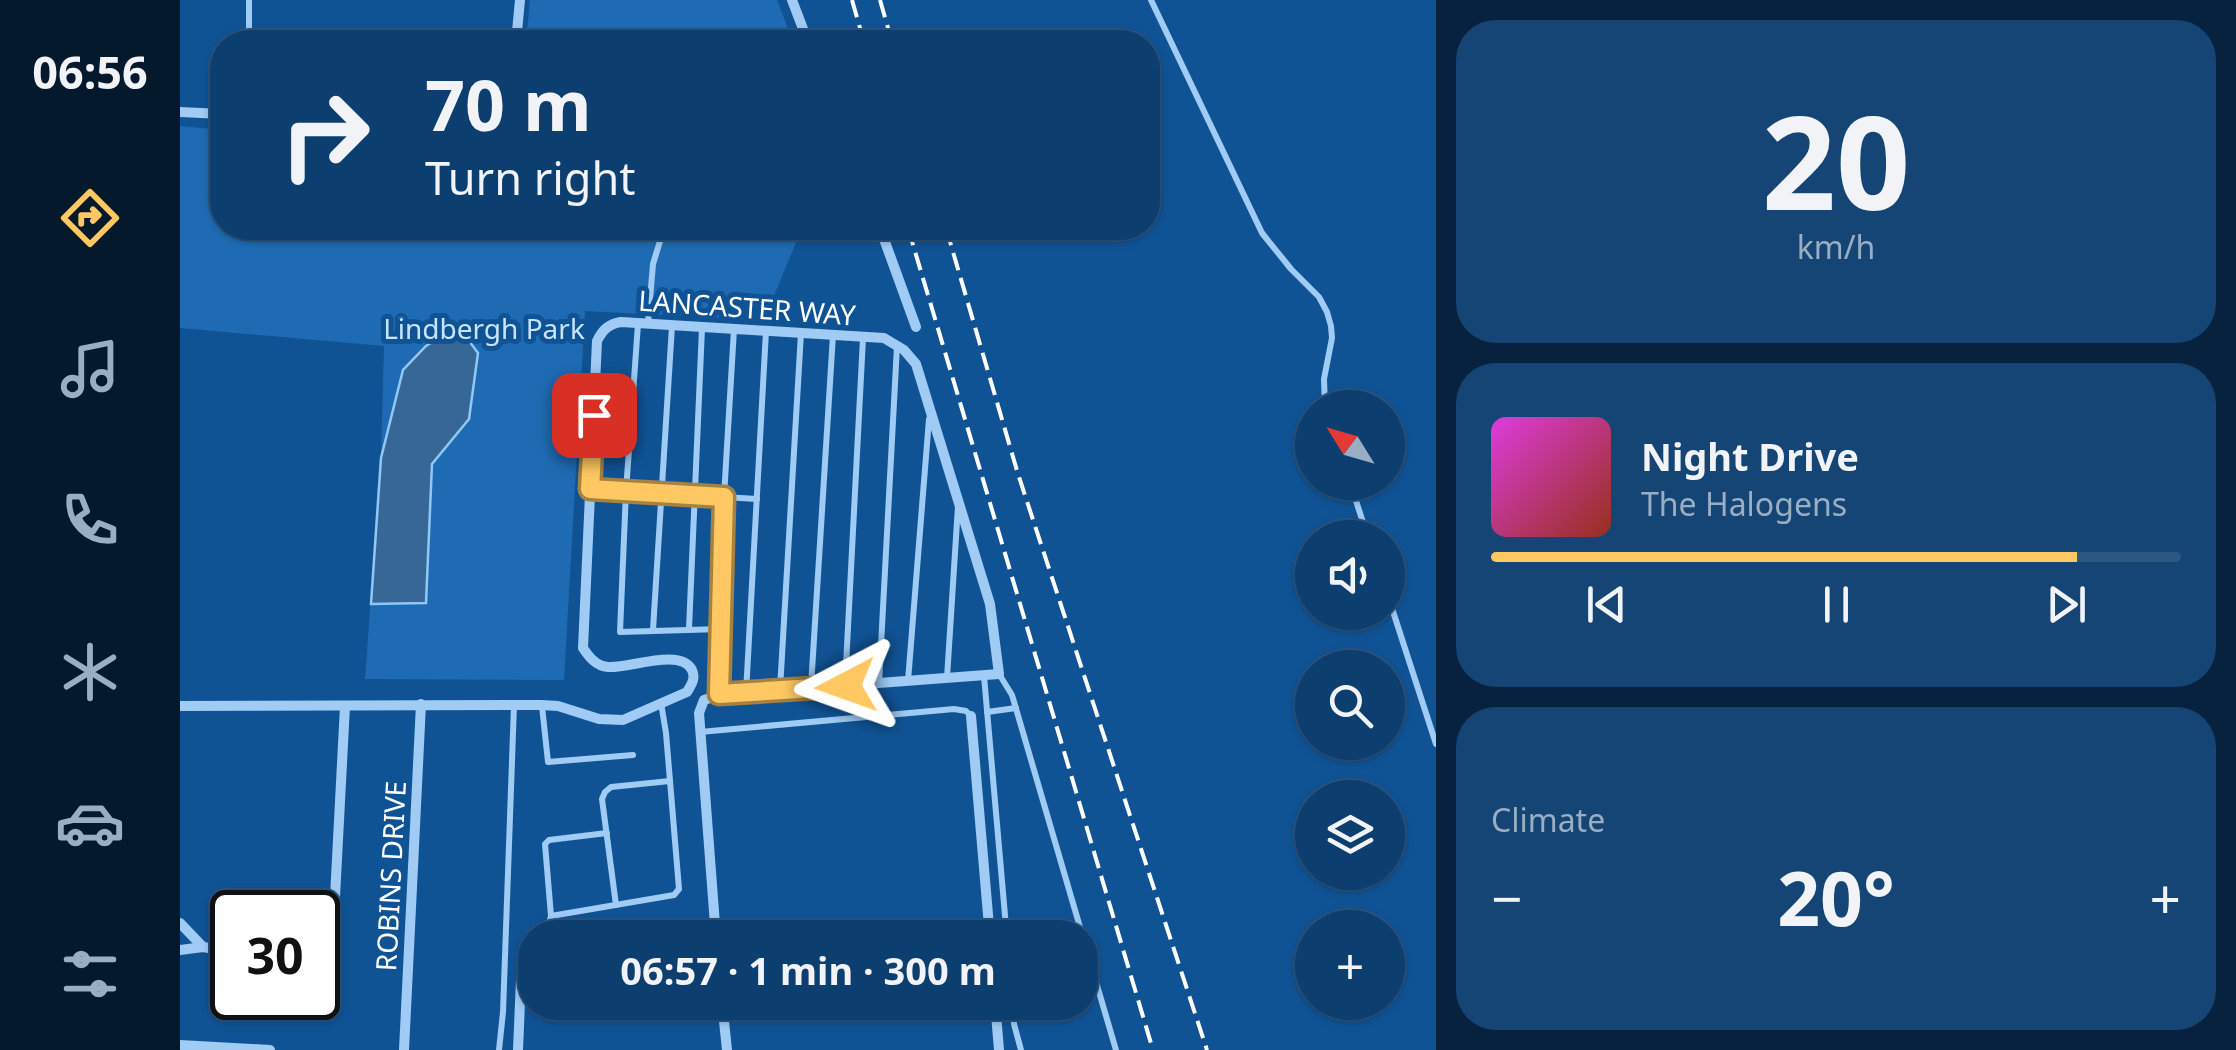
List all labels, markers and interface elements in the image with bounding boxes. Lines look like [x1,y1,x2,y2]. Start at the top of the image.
text: 06:56 [32,41,148,102]
text: 70 m [425,56,592,152]
icon: right [260,70,390,200]
text: 20 [1762,71,1910,248]
text: Turn right [425,147,636,208]
icon: directions [55,183,125,253]
text: km/h [1797,225,1875,268]
street label: LANCASTER WAY [637,280,857,334]
park label: Lindbergh Park [383,309,585,347]
icon: music [55,334,125,404]
pin [552,373,637,458]
icon: arrive [567,388,622,443]
north arrow [1295,390,1405,500]
map controls [1295,390,1405,1020]
text: Night Drive [1641,430,1859,482]
text: The Halogens [1641,482,1847,525]
icon: phone [55,485,125,555]
button: sound [1295,520,1405,630]
icon: previous [1579,577,1634,632]
icon: pause [1809,577,1864,632]
icon: next [2039,577,2094,632]
position arrow [794,634,898,738]
icon: climate [55,637,125,707]
button: search [1295,650,1405,760]
street label: ROBINS DRIVE [366,780,414,972]
button: layers [1295,780,1405,890]
icon: car [55,788,125,858]
text: Climate [1491,798,1605,841]
text: 20° [1777,846,1895,948]
text: − [1491,860,1522,935]
text: + [2150,860,2181,935]
speed limit sign: 30 [210,890,340,1020]
button: + [1295,910,1405,1020]
icon: filters [55,939,125,1009]
text: 06:57 · 1 min · 300 m [620,944,996,996]

